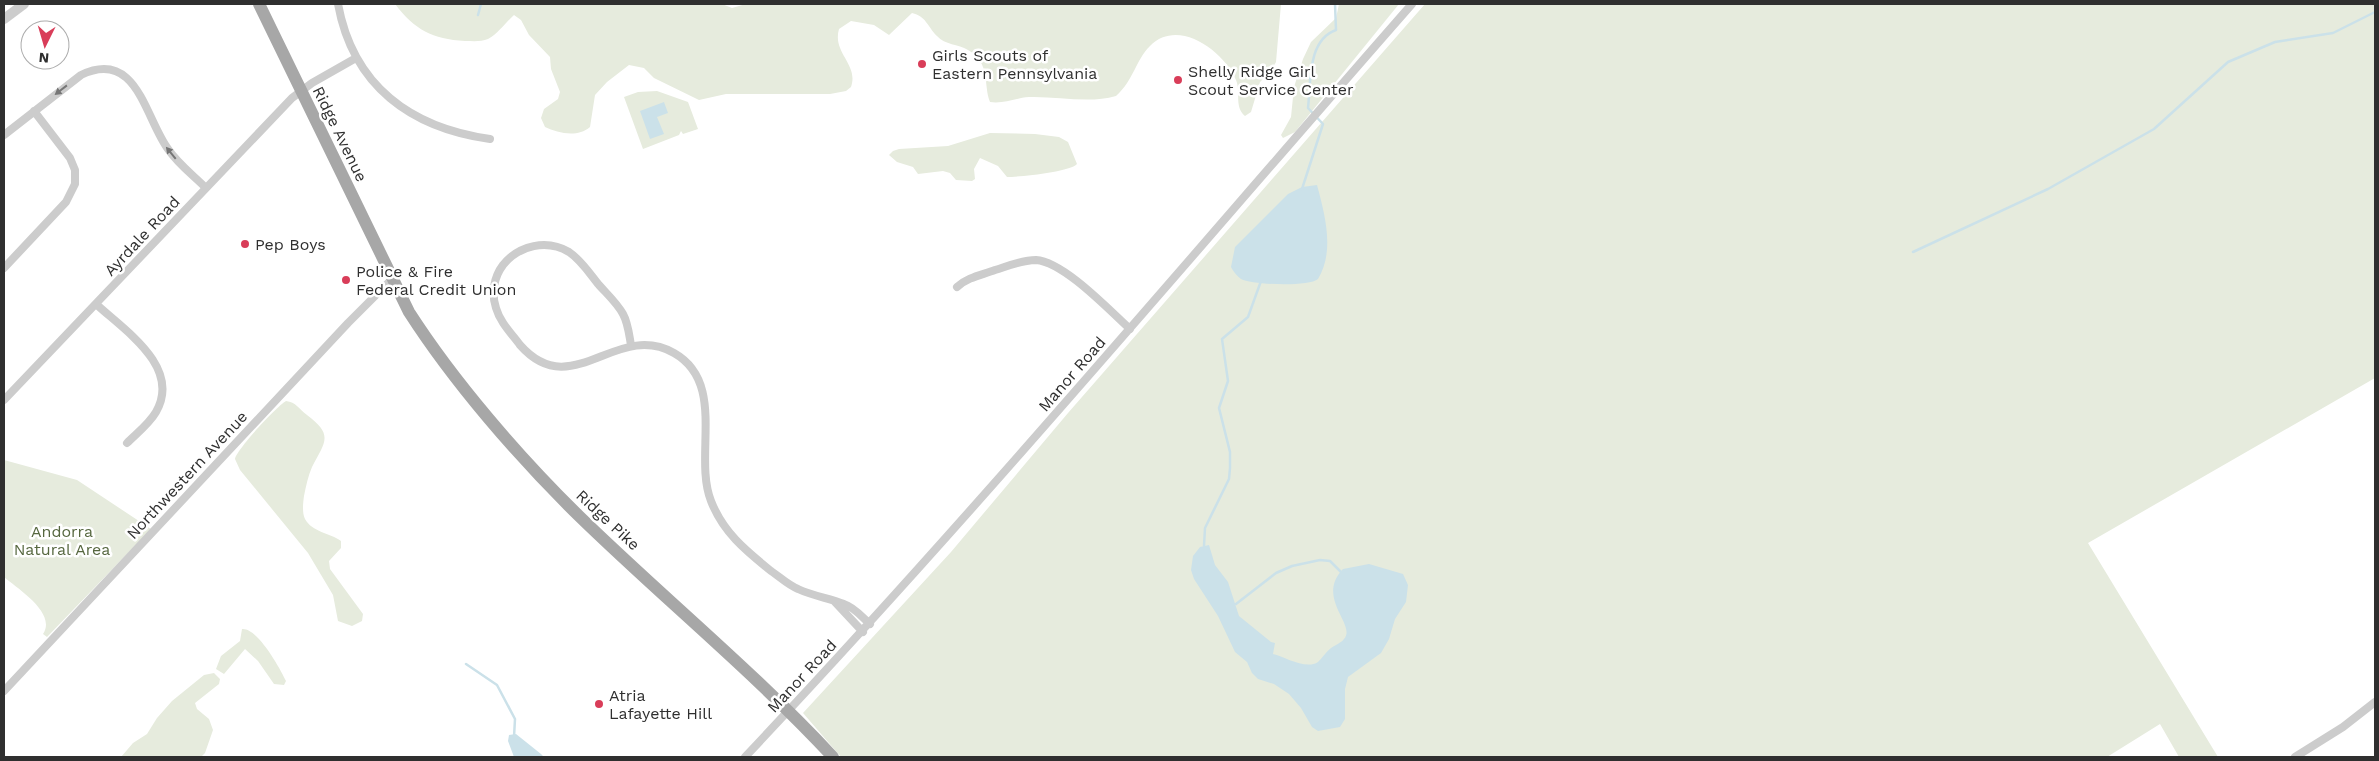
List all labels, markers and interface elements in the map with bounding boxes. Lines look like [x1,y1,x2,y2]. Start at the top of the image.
north arrow [20,20,70,70]
place label: Girls Scouts of Eastern Pennsylvania [932,46,1097,83]
text: N [38,50,50,66]
marker: Girls Scouts of Eastern Pennsylvania [916,58,928,70]
place label: Shelly Ridge Girl Scout Service Center [1188,62,1354,99]
marker: Shelly Ridge Girl Scout Service Center [1172,74,1184,86]
street label: Ridge Avenue [309,83,371,185]
one-way arrow [54,85,68,95]
one-way arrow [166,147,177,160]
street label: Ayrdale Road [100,192,184,280]
place label: Pep Boys [255,235,326,254]
marker: Pep Boys [239,238,251,250]
place label: Police & Fire Federal Credit Union [356,262,516,299]
marker: Police & Fire Federal Credit Union [340,274,352,286]
street label: Manor Road [1034,333,1110,415]
street label: Northwestern Avenue [123,407,251,543]
street label: Ridge Pike [572,486,644,554]
park label: Andorra Natural Area [14,522,110,559]
street label: Manor Road [763,636,841,716]
place label: Atria Lafayette Hill [609,686,712,723]
marker: Atria Lafayette Hill [593,698,605,710]

